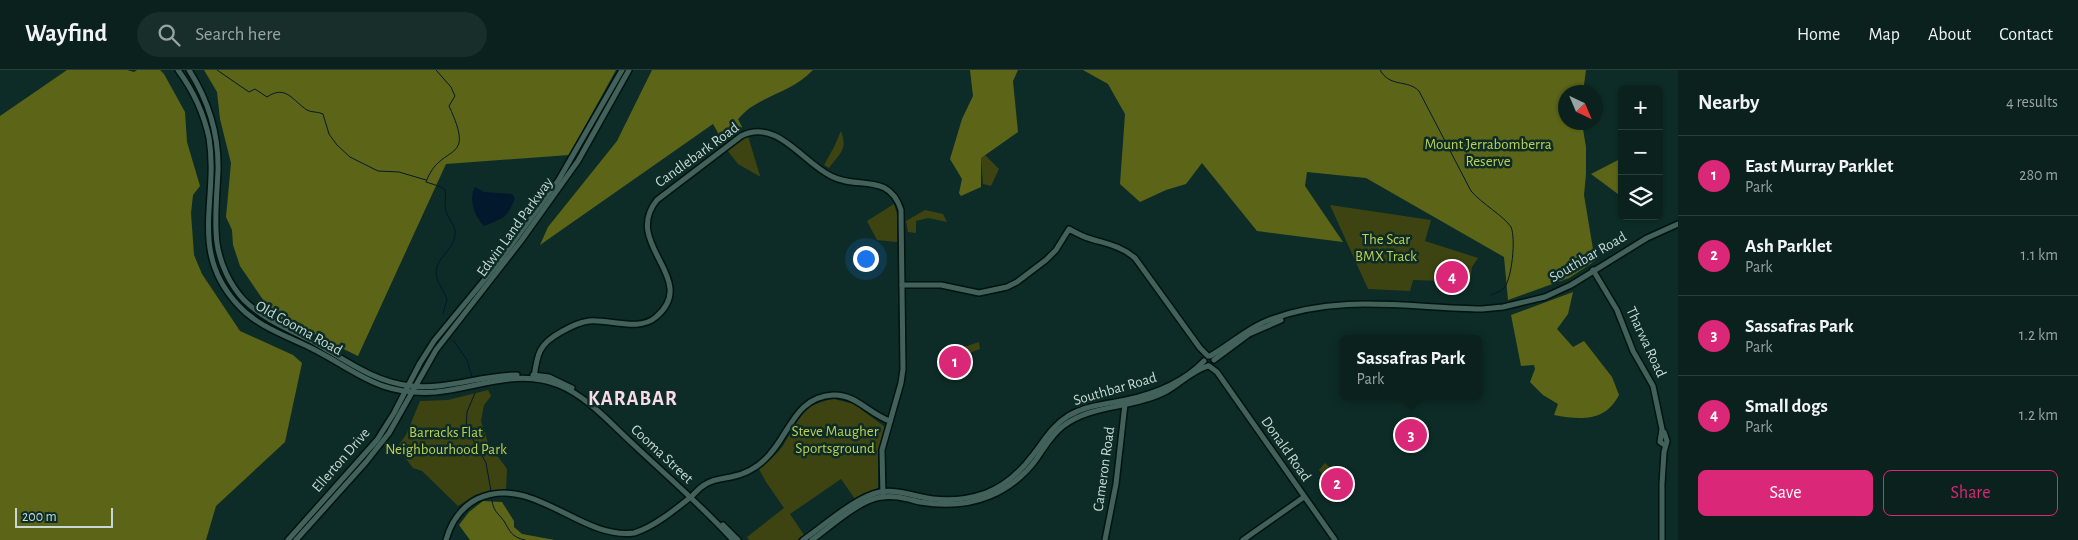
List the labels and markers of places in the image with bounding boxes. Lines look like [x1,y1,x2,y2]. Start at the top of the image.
pin: 4 [1436,258,1468,296]
pin: 1 [939,343,971,381]
pin: 3 [1395,416,1427,454]
pin: 2 [1321,465,1353,503]

